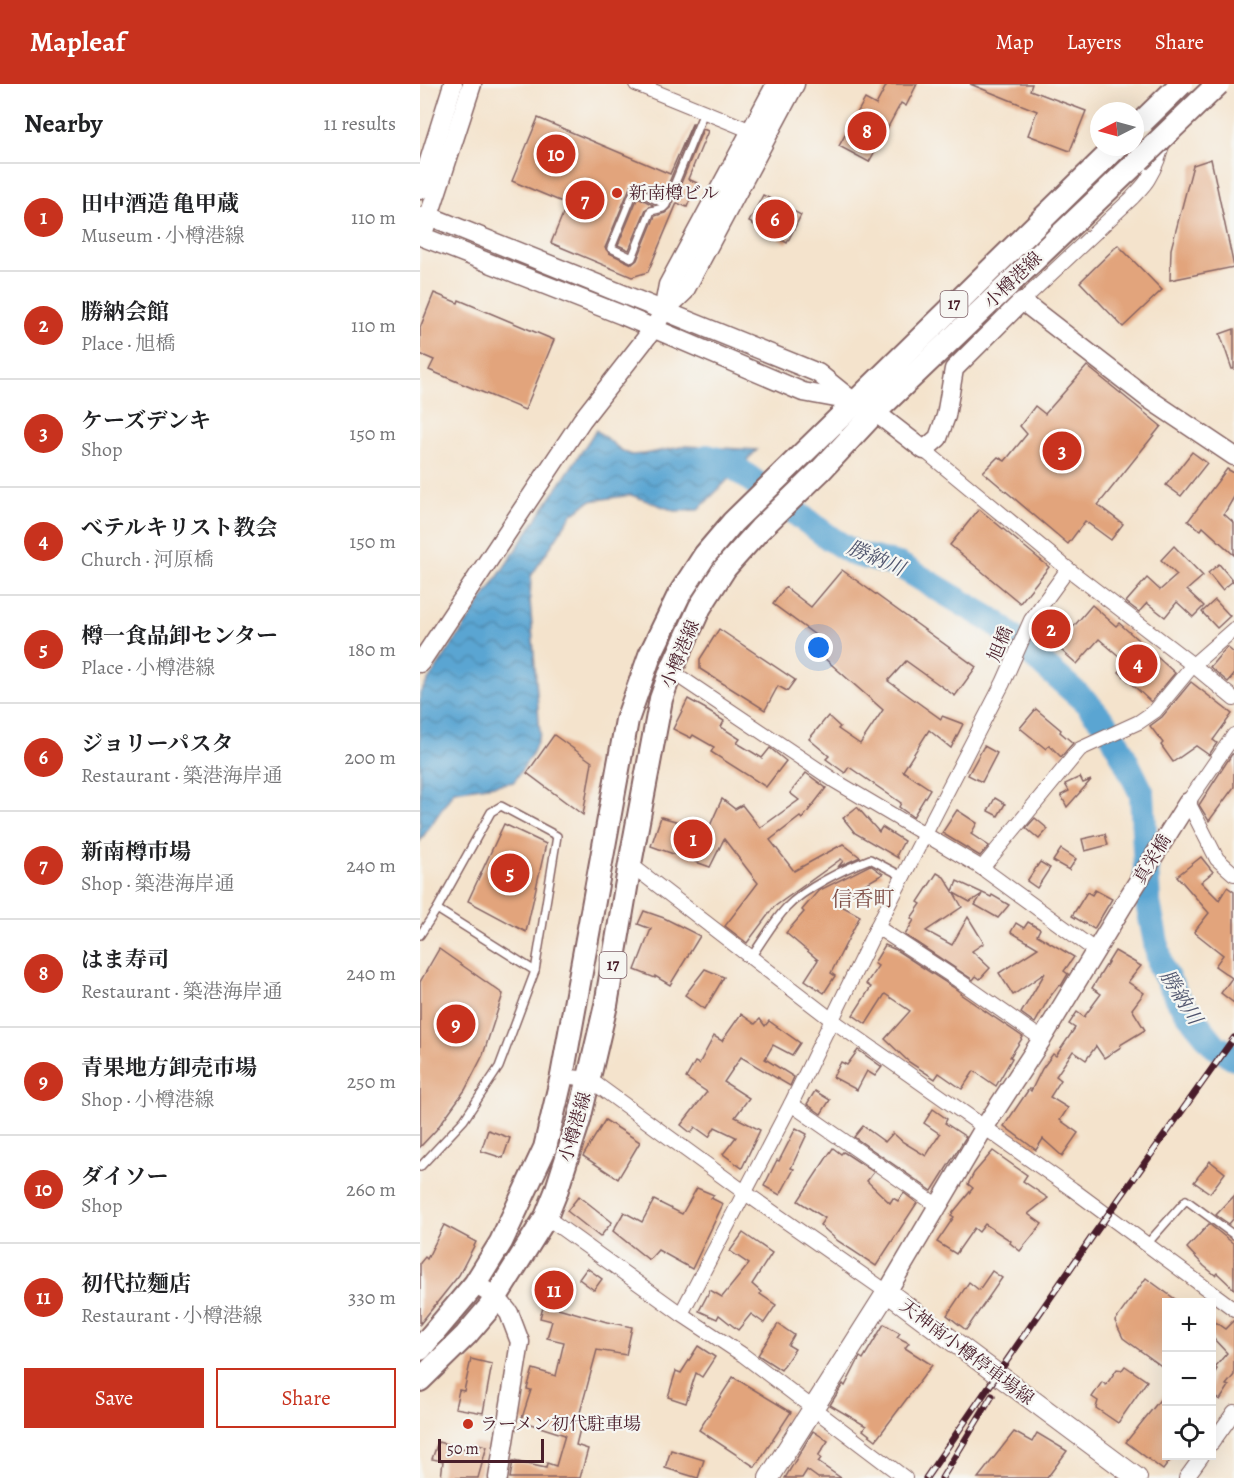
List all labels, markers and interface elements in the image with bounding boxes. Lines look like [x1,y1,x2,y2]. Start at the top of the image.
text: Mapleaf [30,23,125,61]
text: Map [995,28,1034,56]
text: Layers [1067,28,1122,56]
text: Share [1155,28,1204,56]
north arrow [1090,102,1144,156]
text: Nearby [24,106,103,141]
pin: 8 [848,108,886,154]
text: 11 results [324,110,396,137]
pin: 10 [536,132,576,176]
pin: 7 [566,178,604,222]
place label: 新南樽ビル [629,181,719,205]
marker: 新南樽ビル [610,186,624,200]
text: 田中酒造 亀甲蔵 [81,189,239,219]
pin: 6 [756,196,794,242]
text: 1 [40,204,47,231]
text: 110 m [351,204,396,231]
text: Museum · 小樽港線 [81,222,245,249]
street label: 小樽港線 [979,246,1047,314]
road number: 17 [940,291,968,317]
text: 勝納会館 [81,297,169,327]
text: 2 [39,312,48,339]
text: 110 m [351,312,396,339]
text: Place · 旭橋 [81,330,175,357]
text: ケーズデンキ [81,406,211,436]
text: 3 [39,420,48,447]
text: 150 m [349,420,396,447]
pin: 3 [1042,428,1082,473]
text: Shop [81,436,123,463]
text: べテルキリスト教会 [81,513,277,543]
text: 4 [39,528,48,555]
text: 150 m [349,528,396,555]
water label: 勝納川 [843,534,911,583]
text: Church · 河原橋 [81,546,214,573]
pin: 2 [1032,606,1070,652]
street label: 小樽港線 [655,616,705,692]
text: 樽一食品卸センター [81,621,278,651]
street label: 旭橋 [982,623,1018,665]
your location [804,633,833,662]
text: 5 [39,636,48,663]
text: 180 m [348,636,396,663]
pin: 4 [1118,642,1158,686]
text: Place · 小樽港線 [81,654,215,681]
text: ジョリーパスタ [81,729,233,759]
text: 6 [39,744,48,771]
text: 200 m [345,744,396,771]
text: Restaurant · 築港海岸通 [81,762,283,789]
pin: 1 [674,816,712,861]
street label: 真栄橋 [1128,830,1176,888]
text: 新南樽市場 [81,837,191,867]
pin: 5 [490,850,530,896]
text: 7 [39,852,48,879]
text: 240 m [346,852,396,879]
text: Shop · 築港海岸通 [81,870,234,897]
district label: 信香町 [832,885,895,913]
text: はま寿司 [81,945,169,975]
road number: 17 [600,952,626,978]
text: 8 [39,960,48,987]
text: 240 m [346,960,396,987]
water label: 勝納川 [1154,964,1209,1031]
text: Restaurant · 築港海岸通 [81,978,283,1005]
pin: 9 [436,1002,476,1046]
text: 青果地方卸売市場 [81,1053,257,1083]
text: 9 [39,1068,48,1095]
text: 250 m [347,1068,396,1095]
text: Shop · 小樽港線 [81,1086,214,1113]
street label: 小樽港線 [554,1089,596,1165]
text: ダイソー [81,1162,169,1192]
text: 10 [35,1176,52,1203]
text: 260 m [346,1176,396,1203]
text: Shop [81,1192,123,1219]
pin: 11 [534,1268,574,1312]
text: 初代拉麵店 [81,1269,191,1299]
text: 11 [36,1284,51,1311]
text: 330 m [348,1284,396,1311]
street label: 天神南小樽停車場線 [895,1294,1039,1410]
map controls [1162,1298,1216,1460]
button: + [1162,1298,1216,1352]
text: Restaurant · 小樽港線 [81,1302,263,1329]
button: − [1162,1352,1216,1406]
button: Save [24,1368,204,1428]
button: Share [216,1368,396,1428]
button: locate [1162,1406,1216,1460]
place label: ラーメン初代駐車場 [480,1412,641,1436]
marker: ラーメン初代駐車場 [461,1417,475,1431]
scale bar [438,1436,544,1464]
text: 50 m [447,1438,479,1460]

